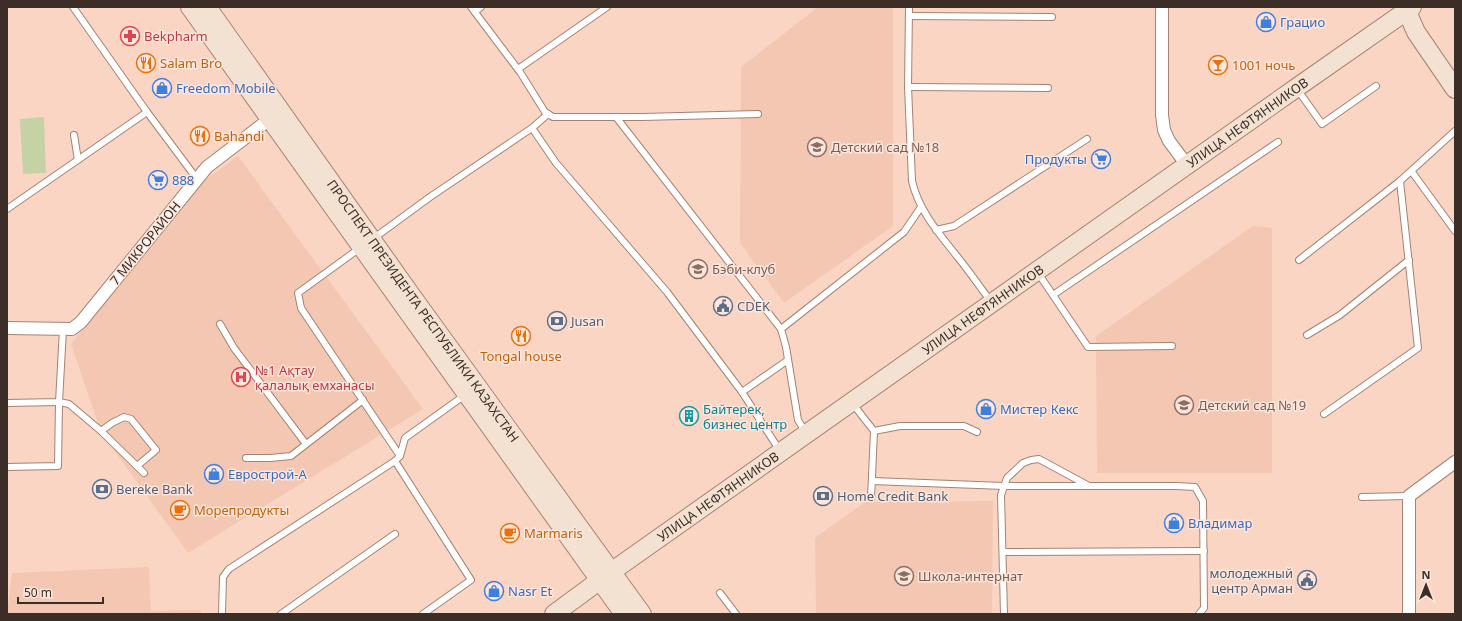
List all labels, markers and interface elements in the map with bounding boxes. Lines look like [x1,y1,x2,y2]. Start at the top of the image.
shop icon: Грацио [1255,11,1277,33]
place label: Грацио [1280,13,1325,31]
pharmacy icon: Bekpharm [119,25,141,47]
place label: Bekpharm [144,27,208,45]
restaurant icon: Salam Bro [135,52,157,74]
place label: Salam Bro [160,54,222,72]
bar icon: 1001 ночь [1207,54,1229,76]
place label: 1001 ночь [1232,56,1295,74]
street label: УЛИЦА НЕФТЯННИКОВ [1183,73,1312,172]
shop icon: Freedom Mobile [151,77,173,99]
place label: Freedom Mobile [176,79,276,97]
restaurant icon: Bahandi [189,125,211,147]
place label: Bahandi [214,127,264,145]
school or university icon: Детский сад №18 [806,136,828,158]
place label: Детский сад №18 [831,138,939,156]
supermarket icon: Продукты [1090,148,1112,170]
place label: Продукты [1025,150,1087,168]
supermarket icon: 888 [147,169,169,191]
place label: 888 [172,171,194,189]
street label: ПРОСПЕКТ ПРЕЗИДЕНТА РЕСПУБЛИКИ КАЗАХСТАН [323,176,524,446]
street label: 7 МИКРОРАЙОН [106,197,184,289]
school or university icon: Бэби-клуб [687,258,709,280]
place label: Бэби-клуб [712,260,776,278]
street label: УЛИЦА НЕФТЯННИКОВ [918,260,1047,359]
public building icon: CDEK [712,295,734,317]
place label: CDEK [737,297,771,315]
bank icon: Jusan [546,310,568,332]
place label: Jusan [569,312,604,330]
restaurant icon: Tongal house [510,325,532,347]
place label: Tongal house [480,347,562,365]
place label: №1 Ақтау қалалық емханасы [255,361,375,394]
hospital icon: №1 Ақтау қалалық емханасы [230,366,252,388]
school or university icon: Детский сад №19 [1173,394,1195,416]
place label: Детский сад №19 [1198,396,1306,414]
shop icon: Мистер Кекс [975,398,997,420]
place label: Байтерек, бизнес центр [703,400,787,433]
place label: Мистер Кекс [1000,400,1079,418]
building icon: Байтерек, бизнес центр [678,405,700,427]
street label: УЛИЦА НЕФТЯННИКОВ [654,447,783,546]
shop icon: Еврострой-А [203,463,225,485]
place label: Еврострой-А [228,465,308,483]
bank icon: Bereke Bank [91,478,113,500]
place label: Bereke Bank [116,480,193,498]
bank icon: Home Credit Bank [812,485,834,507]
place label: Home Credit Bank [837,487,948,505]
cafe icon: Морепродукты [169,499,191,521]
place label: Морепродукты [194,501,289,519]
shop icon: Владимар [1163,512,1185,534]
place label: Владимар [1188,514,1252,532]
cafe icon: Marmaris [499,522,521,544]
place label: Marmaris [524,524,583,542]
place label: молодежный центр Арман [1209,564,1293,597]
school or university icon: Школа-интернат [893,565,915,587]
north arrow [1406,565,1446,605]
place label: Школа-интернат [918,567,1023,585]
text: N [1422,567,1430,582]
public building icon: молодежный центр Арман [1296,569,1318,591]
scale bar [18,579,103,605]
shop icon: Nasr Et [483,580,505,602]
place label: Nasr Et [508,582,552,600]
text: 50 m [24,584,52,601]

